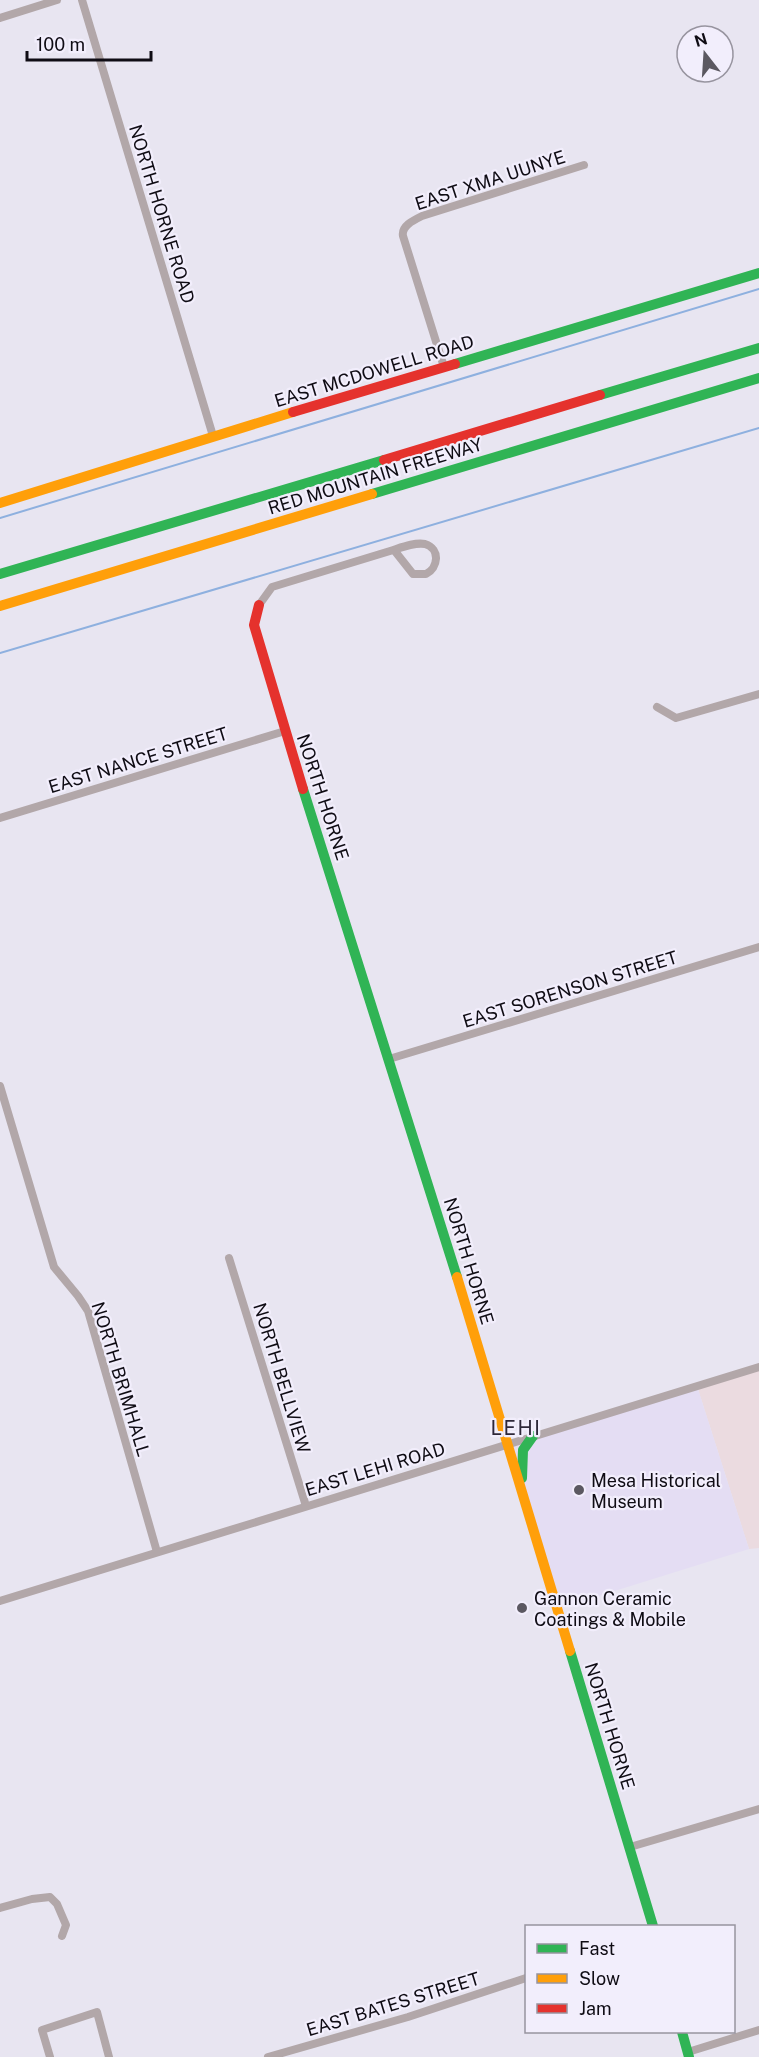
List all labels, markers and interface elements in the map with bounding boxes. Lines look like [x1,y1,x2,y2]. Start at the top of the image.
scale bar [27,24,152,62]
north arrow [675,24,735,84]
text: N [692,29,710,51]
text: 100 m [36,34,85,55]
street label: NORTH HORNE ROAD [125,122,199,306]
street label: EAST XMA UUNYE [412,146,568,214]
street label: EAST MCDOWELL ROAD [272,331,476,411]
street label: RED MOUNTAIN FREEWAY [265,433,485,519]
street label: EAST NANCE STREET [46,723,230,797]
street label: NORTH HORNE [293,731,353,863]
street label: EAST SORENSON STREET [460,946,680,1032]
street label: NORTH HORNE [440,1195,498,1327]
street label: NORTH BRIMHALL [88,1299,154,1459]
street label: NORTH BELLVIEW [249,1300,315,1456]
district label: LEHI [490,1416,542,1440]
street label: EAST LEHI ROAD [303,1438,447,1500]
place label: Mesa Historical Museum [591,1470,721,1512]
marker: Mesa Historical Museum [572,1483,586,1497]
place label: Gannon Ceramic Coatings & Mobile [534,1588,686,1630]
marker: Gannon Ceramic Coatings & Mobile [515,1601,529,1615]
street label: NORTH HORNE [581,1660,639,1792]
legend [525,1925,735,2033]
text: Fast [579,1938,615,1959]
street label: EAST BATES STREET [304,1968,482,2040]
text: Slow [579,1968,620,1989]
text: Jam [579,1998,612,2019]

